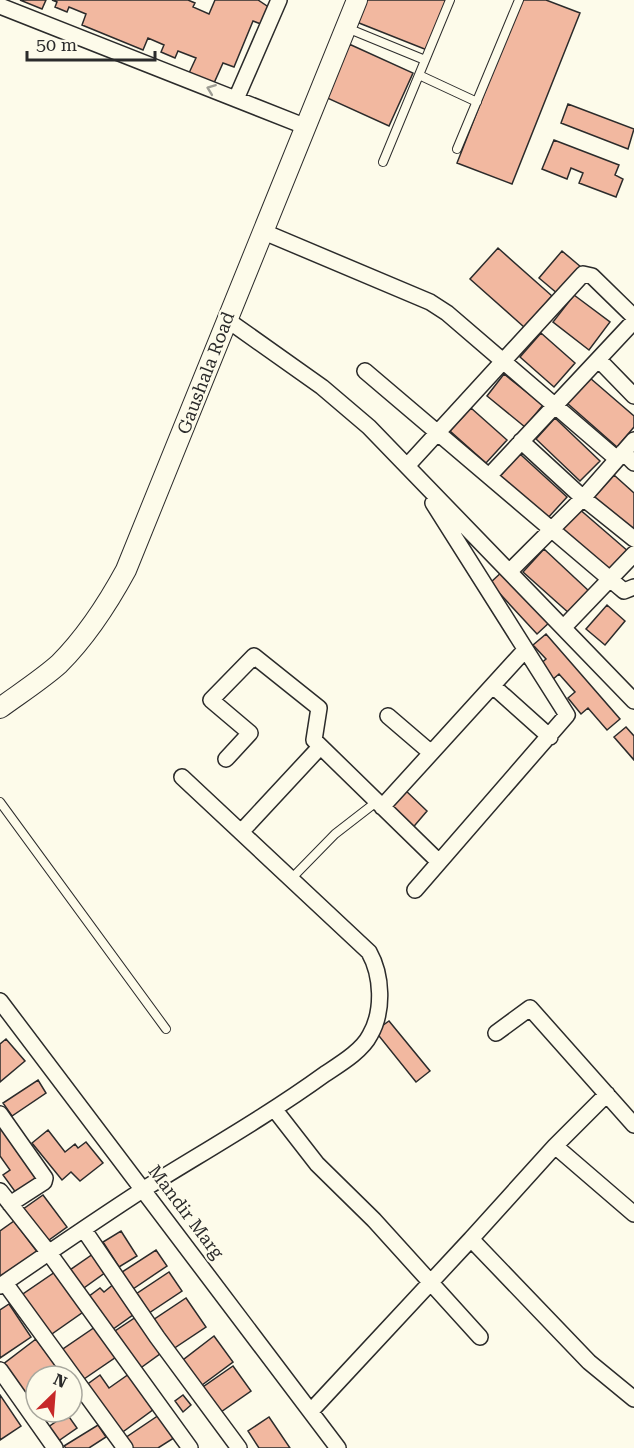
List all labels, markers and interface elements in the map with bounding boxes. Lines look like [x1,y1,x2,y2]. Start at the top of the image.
scale bar [27,24,154,62]
text: 50 m [36,34,77,55]
one-way arrow [206,84,217,96]
street label: Gaushala Road [173,308,239,437]
street label: Mandir Marg [144,1161,229,1263]
north arrow [24,1364,84,1424]
text: N [51,1370,70,1392]

